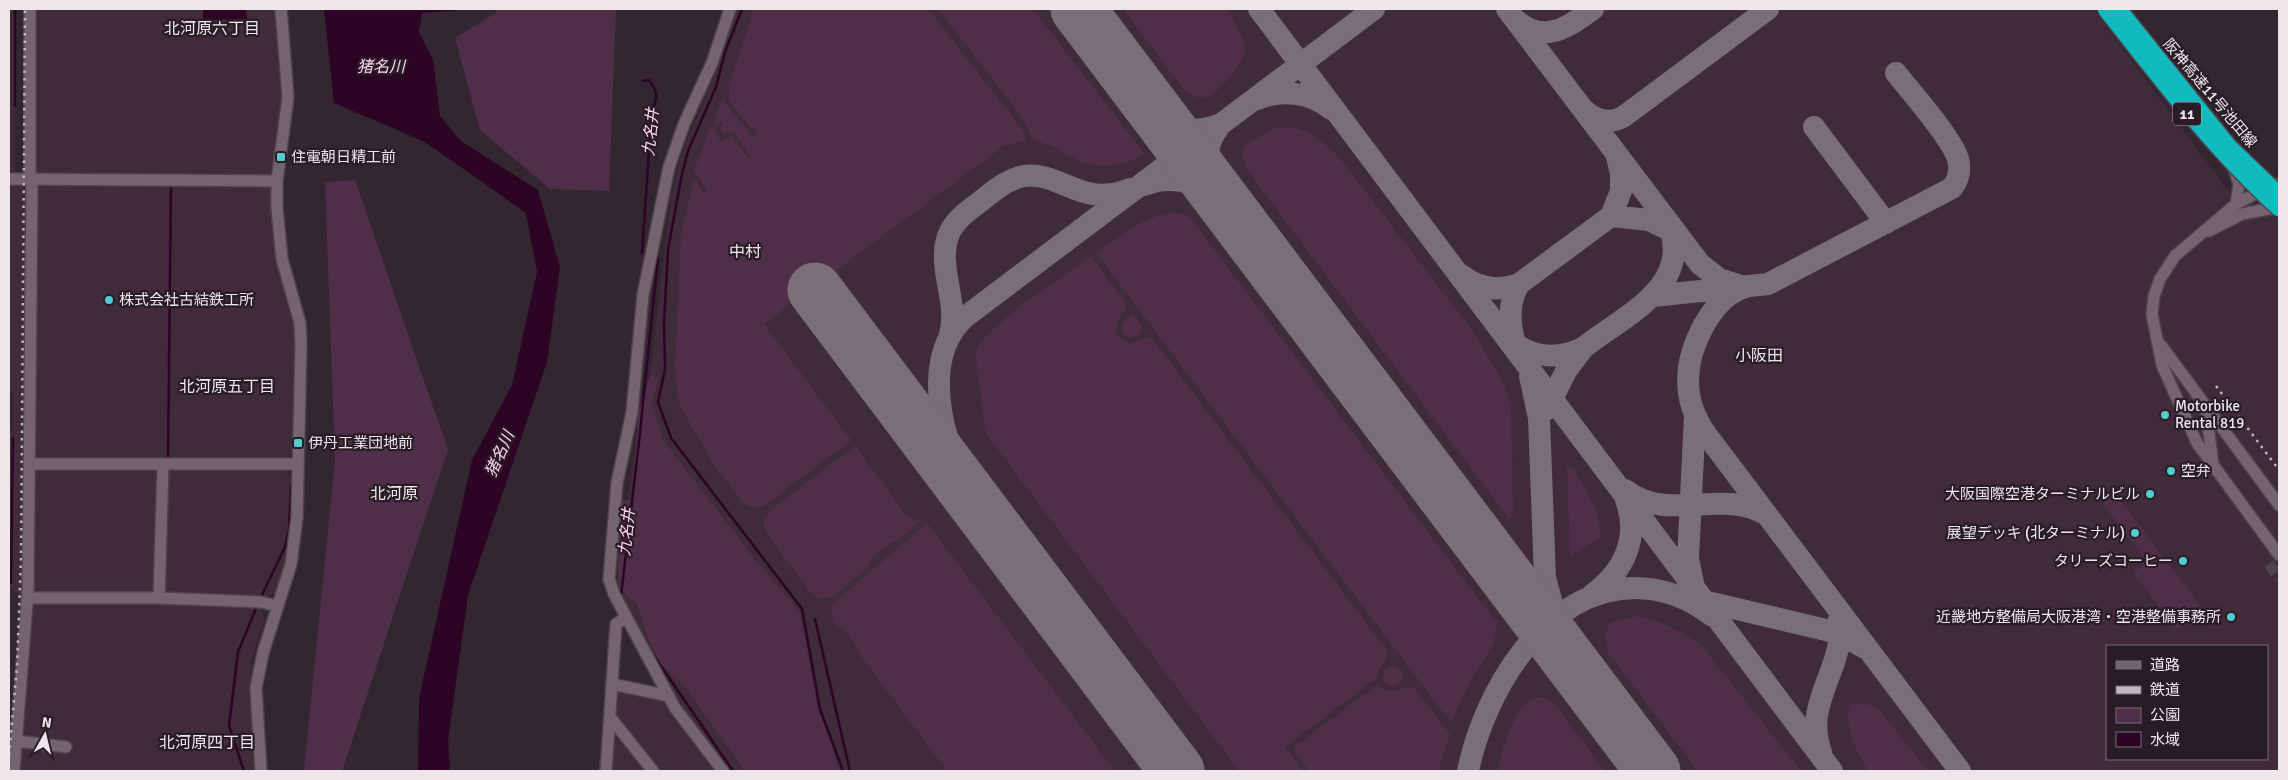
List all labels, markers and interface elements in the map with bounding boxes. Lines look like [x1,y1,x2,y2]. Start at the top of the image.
district label: 北河原六丁目 [164,19,260,39]
street label: 阪神高速11号池田線 [2159,35,2261,151]
water label: 猪名川 [357,57,407,77]
road number: 11 [2173,102,2201,126]
water label: 九名井 [639,105,664,157]
place label: 住電朝日精工前 [291,148,396,166]
marker: 住電朝日精工前 [275,151,287,163]
district label: 中村 [729,242,761,262]
place label: 株式会社古結鉄工所 [119,291,254,309]
marker: 株式会社古結鉄工所 [103,294,115,306]
district label: 小阪田 [1735,346,1783,366]
district label: 北河原五丁目 [179,377,275,397]
place label: Motorbike Rental 819 [2175,397,2244,432]
marker: Motorbike Rental 819 [2159,409,2171,421]
water label: 猪名川 [481,426,520,480]
place label: 伊丹工業団地前 [308,434,413,452]
marker: 伊丹工業団地前 [292,437,304,449]
place label: 空弁 [2181,462,2211,480]
marker: 空弁 [2165,465,2177,477]
district label: 北河原 [370,484,418,504]
place label: 大阪国際空港ターミナルビル [1945,485,2140,503]
marker: 大阪国際空港ターミナルビル [2144,488,2156,500]
water label: 九名井 [615,505,640,557]
place label: 展望デッキ (北ターミナル) [1947,524,2125,542]
marker: 展望デッキ (北ターミナル) [2129,527,2141,539]
place label: タリーズコーヒー [2054,552,2173,570]
marker: タリーズコーヒー [2177,555,2189,567]
place label: 近畿地方整備局大阪港湾・空港整備事務所 [1936,608,2221,626]
marker: 近畿地方整備局大阪港湾・空港整備事務所 [2225,611,2237,623]
legend [2106,645,2268,760]
text: 道路 [2150,656,2180,674]
text: 鉄道 [2150,681,2180,699]
text: 公園 [2150,706,2180,724]
north arrow [20,710,70,760]
text: N [41,714,53,732]
text: 水域 [2150,731,2180,749]
district label: 北河原四丁目 [159,733,255,753]

